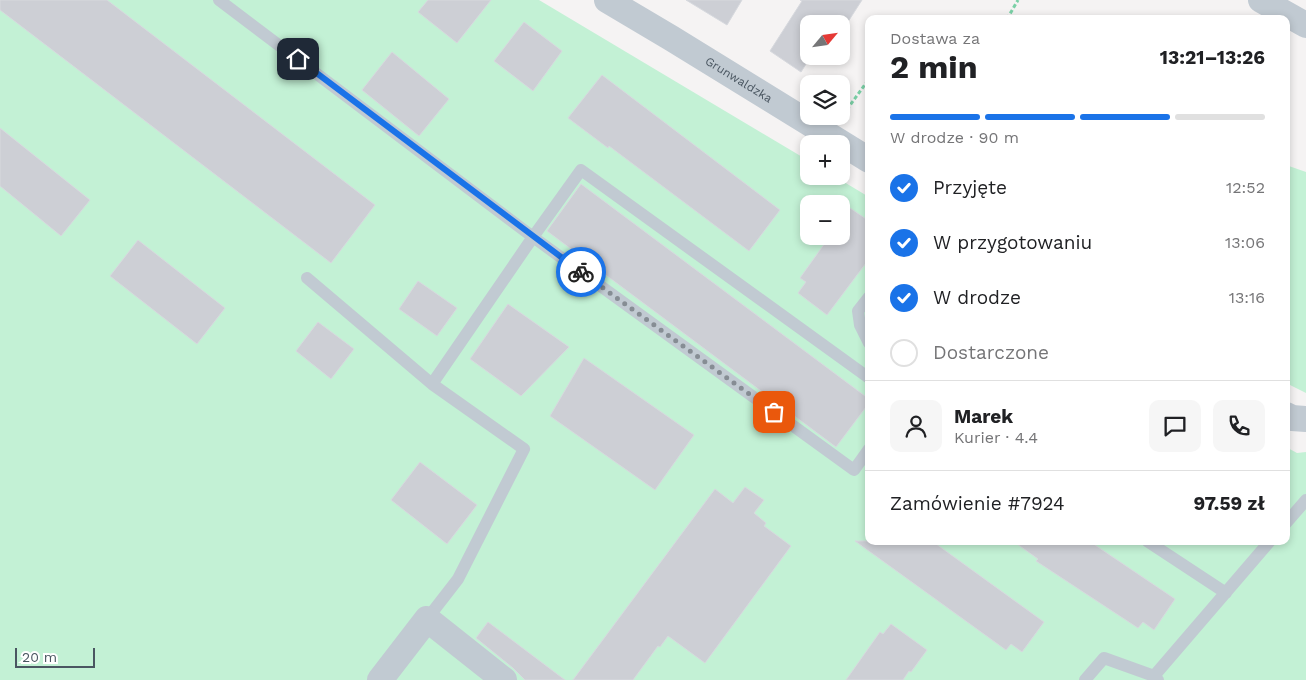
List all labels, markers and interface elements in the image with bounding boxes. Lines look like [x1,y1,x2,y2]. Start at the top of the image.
north arrow [800,15,850,65]
map controls [800,15,850,245]
text: Dostawa za [890,29,980,48]
pin [277,38,319,80]
icon: home [284,45,312,73]
text: 13:21–13:26 [1160,46,1265,69]
text: 2 min [890,48,978,86]
street label: Grunwaldzka [703,54,775,106]
button: layers [800,75,850,125]
text: W drodze · 90 m [890,128,1019,147]
button: + [800,135,850,185]
icon: check [890,174,918,202]
text: Przyjęte [933,176,1007,199]
text: 12:52 [1226,178,1265,197]
button: − [800,195,850,245]
icon: check [890,229,918,257]
text: W przygotowaniu [933,231,1092,254]
text: 13:06 [1225,233,1265,252]
courier [556,247,606,297]
icon: bike [567,258,595,286]
icon: check [890,284,918,312]
text: W drodze [933,286,1021,309]
text: 13:16 [1229,288,1265,307]
text: Dostarczone [933,341,1049,364]
pin [753,391,795,433]
icon: bag [760,398,788,426]
button: person [890,400,942,452]
button: chat [1149,400,1201,452]
button: phone [1213,400,1265,452]
text: Marek [954,405,1013,428]
text: Kurier · 4.4 [954,428,1038,447]
text: Zamówienie #7924 [890,492,1065,515]
text: 97.59 zł [1193,492,1265,515]
scale bar [15,645,95,668]
text: 20 m [22,649,57,665]

